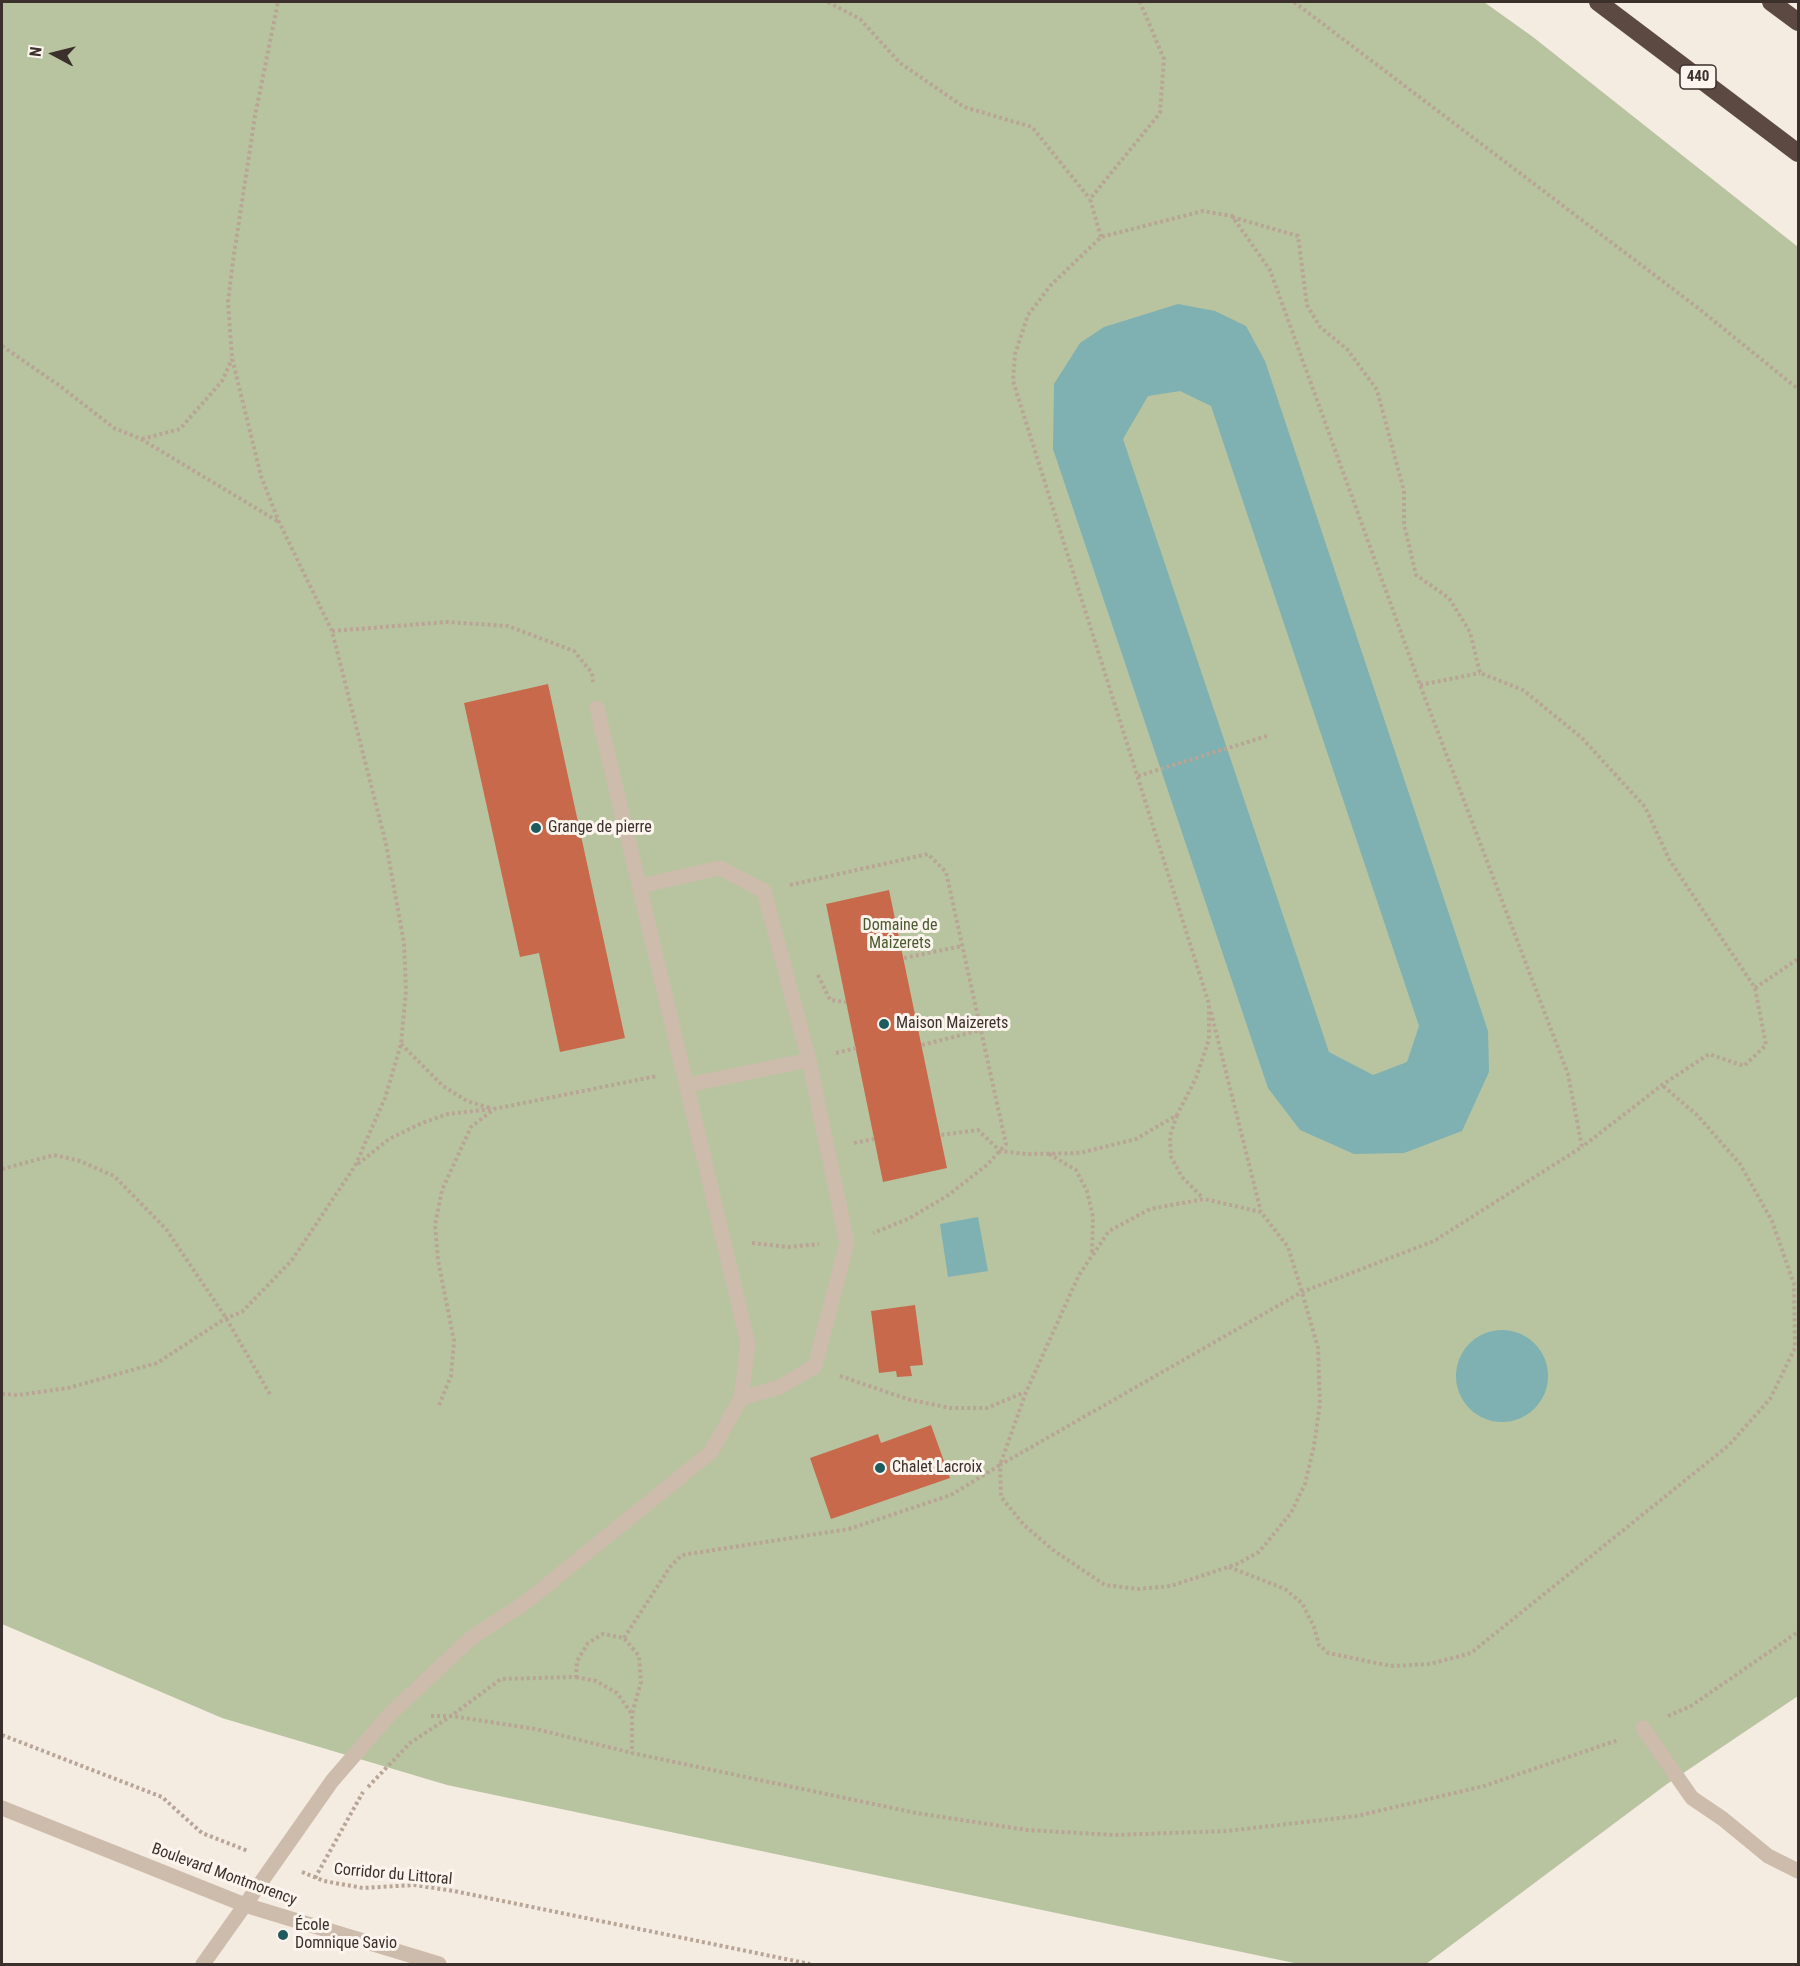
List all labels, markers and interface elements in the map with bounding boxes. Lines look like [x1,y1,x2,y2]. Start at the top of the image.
north arrow [24,24,84,84]
text: N [26,46,46,58]
road number: 440 [1680,65,1716,89]
place label: Grange de pierre [548,818,652,838]
marker: Grange de pierre [529,821,543,835]
park label: Domaine de Maizerets [863,916,937,954]
place label: Maison Maizerets [896,1014,1008,1034]
marker: Maison Maizerets [877,1017,891,1031]
place label: Chalet Lacroix [892,1458,982,1478]
marker: Chalet Lacroix [873,1461,887,1475]
street label: Boulevard Montmorency [149,1840,299,1910]
street label: Corridor du Littoral [333,1860,453,1890]
place label: École Domnique Savio [295,1916,397,1954]
marker: École Domnique Savio [276,1928,290,1942]

